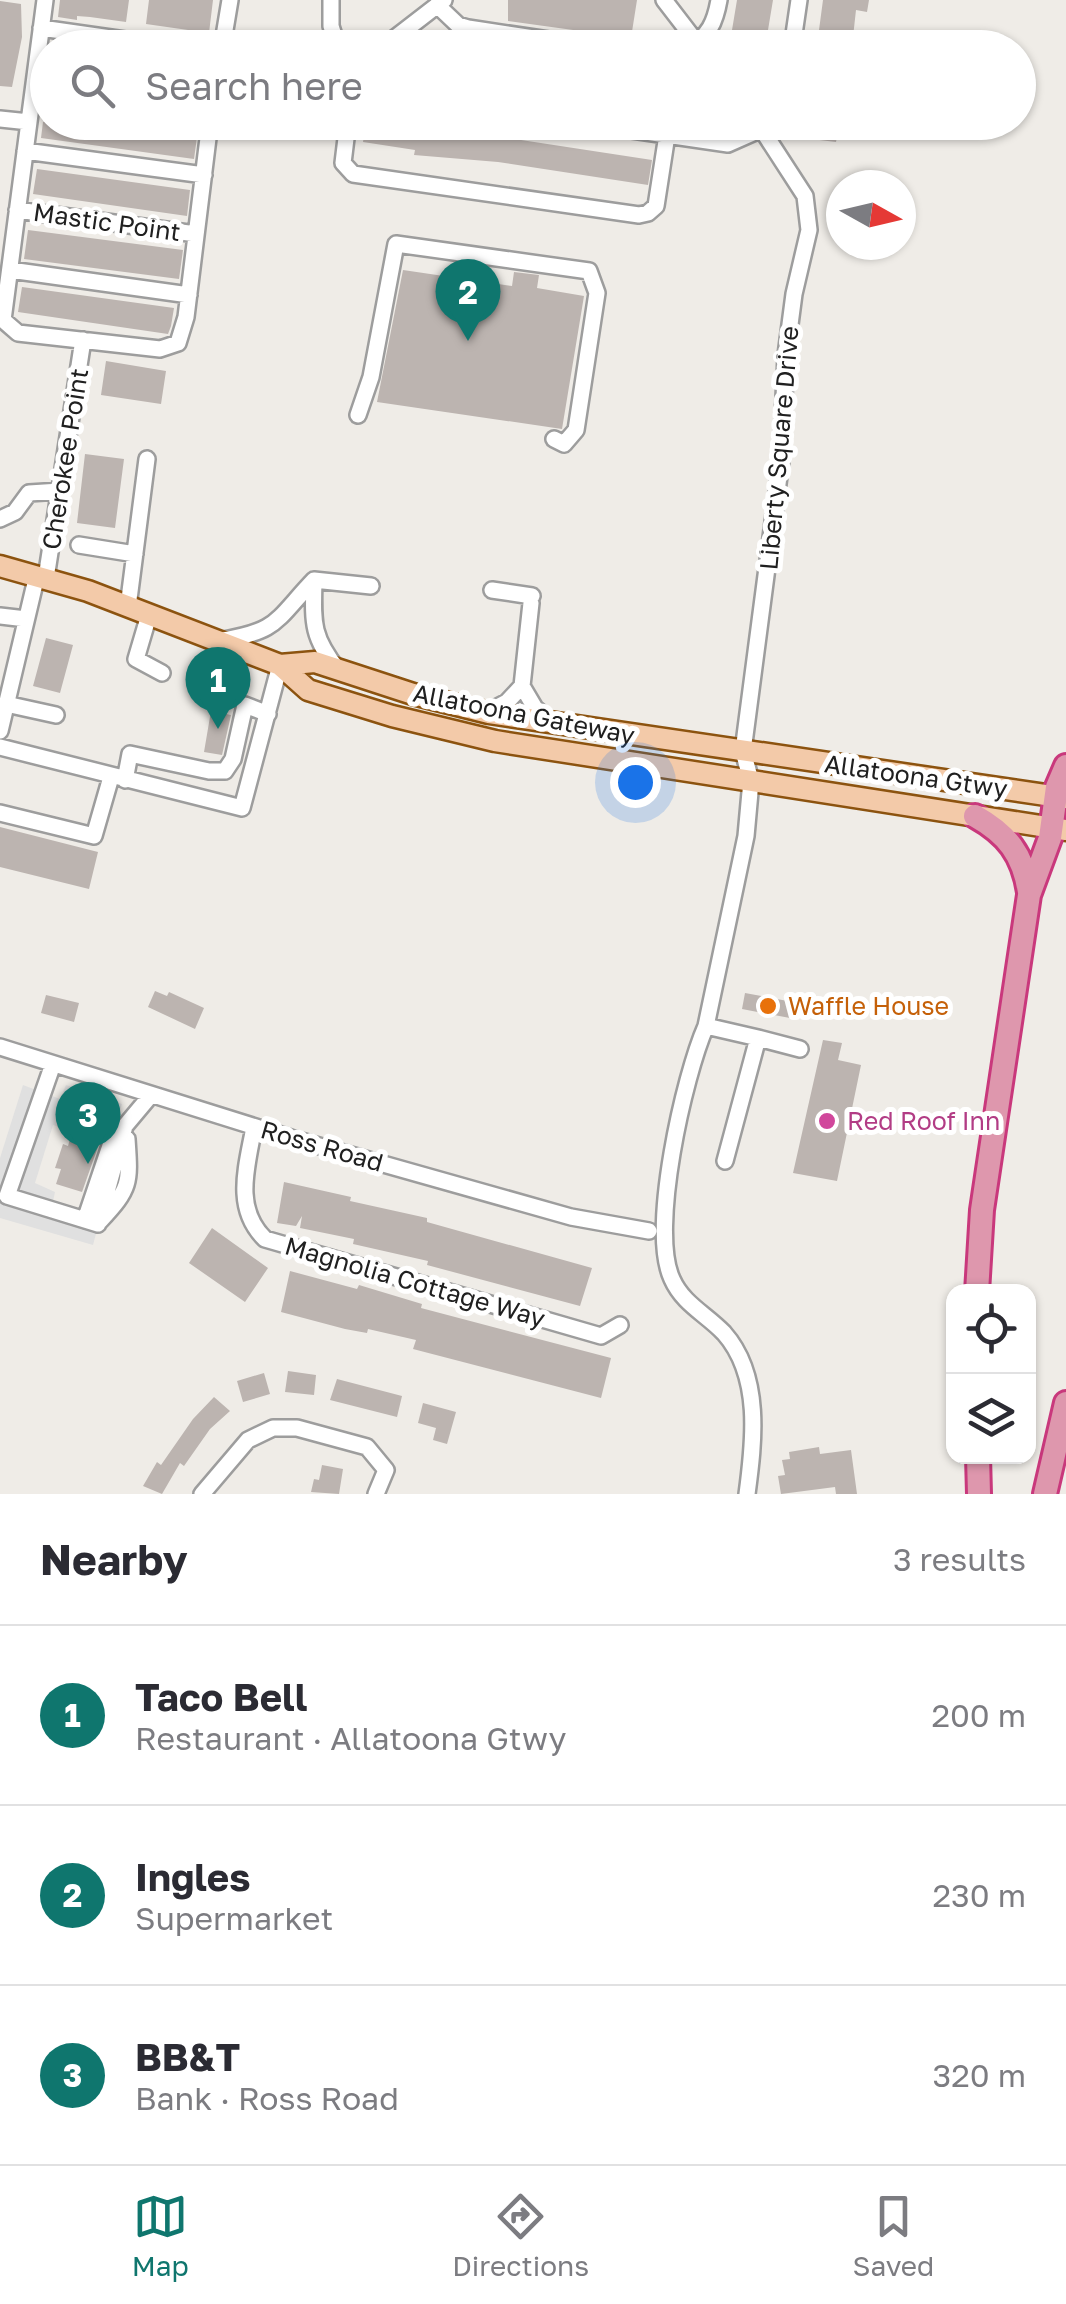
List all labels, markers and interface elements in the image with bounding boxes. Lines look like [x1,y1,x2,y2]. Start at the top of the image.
search box [30,30,1036,140]
icon: search [65,58,120,113]
text: Search here [145,63,363,108]
north arrow [826,170,916,260]
street label: Mastic Point [31,196,183,247]
pin: 2 [436,258,500,341]
street label: Liberty Square Drive [752,325,805,571]
street label: Cherokee Point [35,366,94,552]
pin: 1 [186,646,250,729]
street label: Allatoona Gateway [411,677,637,750]
street label: Allatoona Gtwy [823,747,1010,804]
your location [610,757,661,808]
place label: Waffle House [788,990,949,1021]
marker: Waffle House [757,995,779,1017]
pin: 3 [56,1082,120,1164]
place label: Red Roof Inn [847,1105,1000,1136]
marker: Red Roof Inn [816,1110,838,1132]
street label: Ross Road [257,1113,387,1178]
street label: Magnolia Cottage Way [282,1230,549,1334]
map controls [946,1284,1036,1464]
button: locate [946,1284,1036,1374]
button: layers [946,1374,1036,1464]
text: Nearby [40,1534,188,1584]
text: 3 results [893,1540,1026,1578]
text: Taco Bell [135,1674,308,1719]
text: 1 [64,1696,81,1734]
text: 200 m [931,1696,1026,1734]
text: Restaurant · Allatoona Gtwy [135,1719,566,1757]
text: Ingles [135,1854,251,1899]
text: 2 [63,1876,82,1914]
text: 230 m [933,1876,1026,1914]
text: Supermarket [135,1899,333,1937]
text: BB&T [135,2034,240,2079]
text: 3 [63,2056,82,2094]
text: 320 m [933,2056,1026,2094]
text: Bank · Ross Road [135,2079,399,2117]
tab: Map [132,2189,189,2282]
tab: Directions [452,2189,589,2282]
tab: Saved [852,2189,934,2282]

